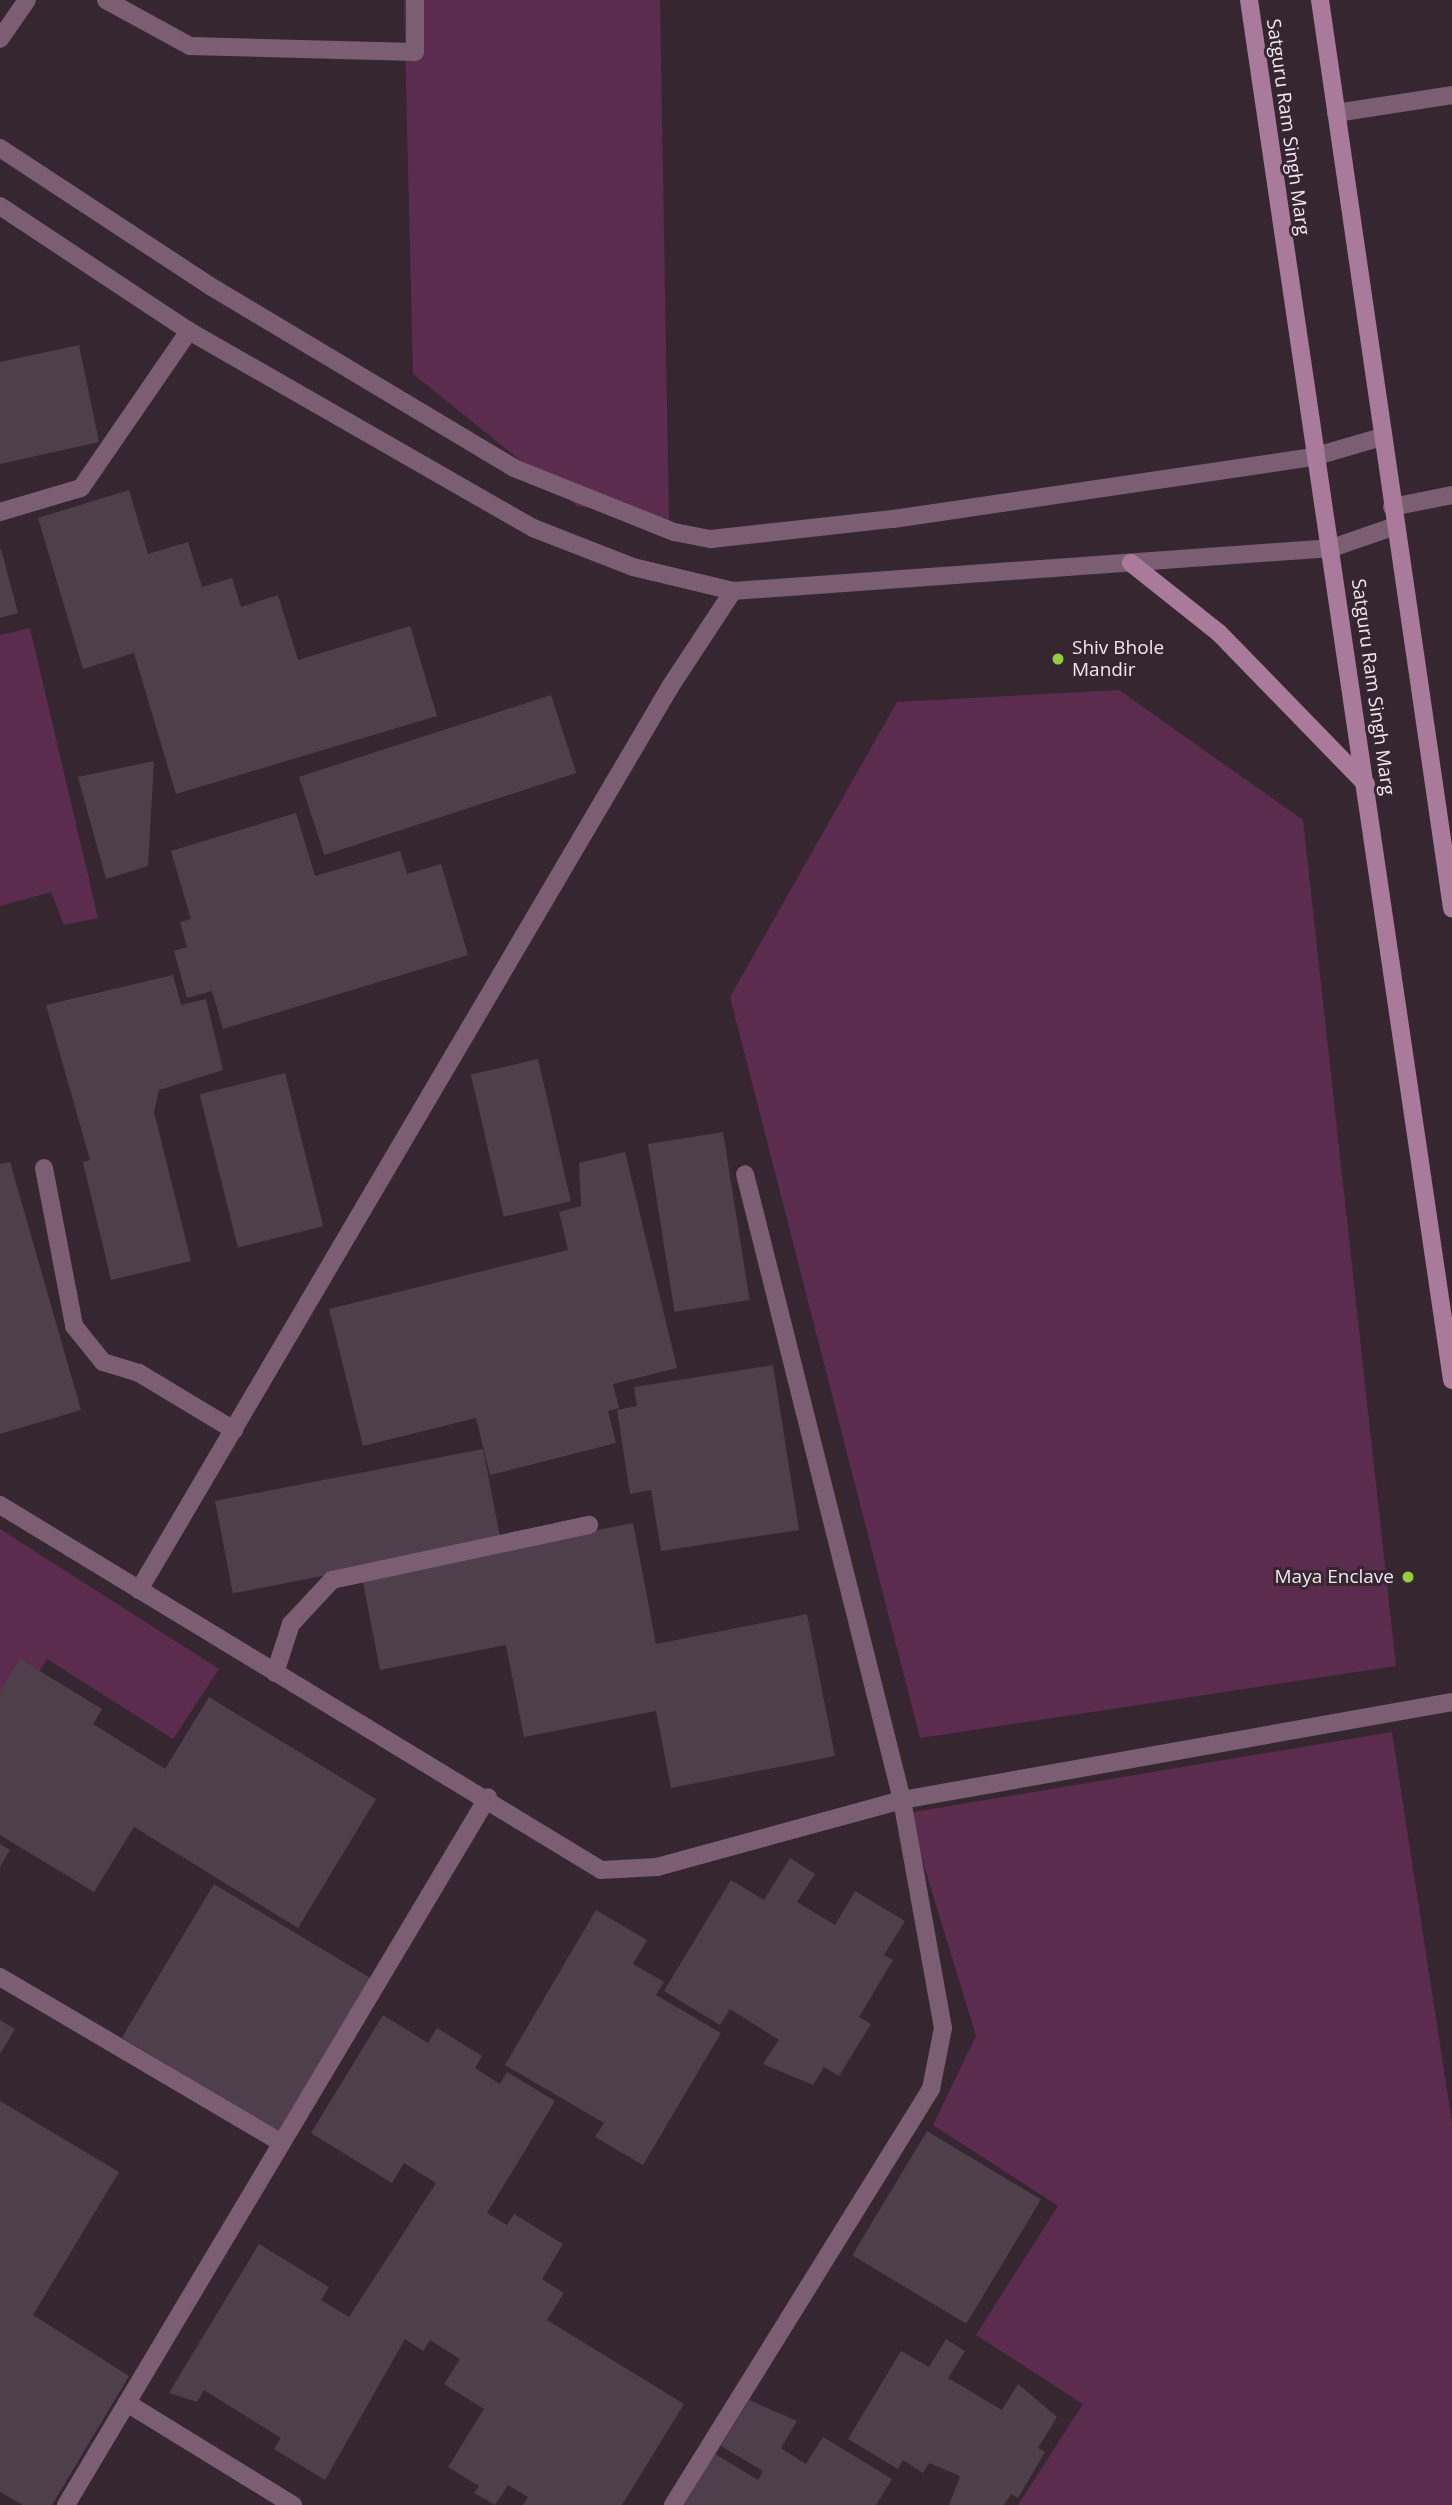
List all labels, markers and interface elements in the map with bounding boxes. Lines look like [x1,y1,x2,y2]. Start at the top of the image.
street label: Satguru Ram Singh Marg [1262,17,1314,237]
street label: Satguru Ram Singh Marg [1347,577,1399,797]
place label: Shiv Bhole Mandir [1072,637,1164,681]
marker: Shiv Bhole Mandir [1050,651,1066,667]
place label: Maya Enclave [1275,1566,1394,1588]
marker: Maya Enclave [1400,1569,1416,1585]

